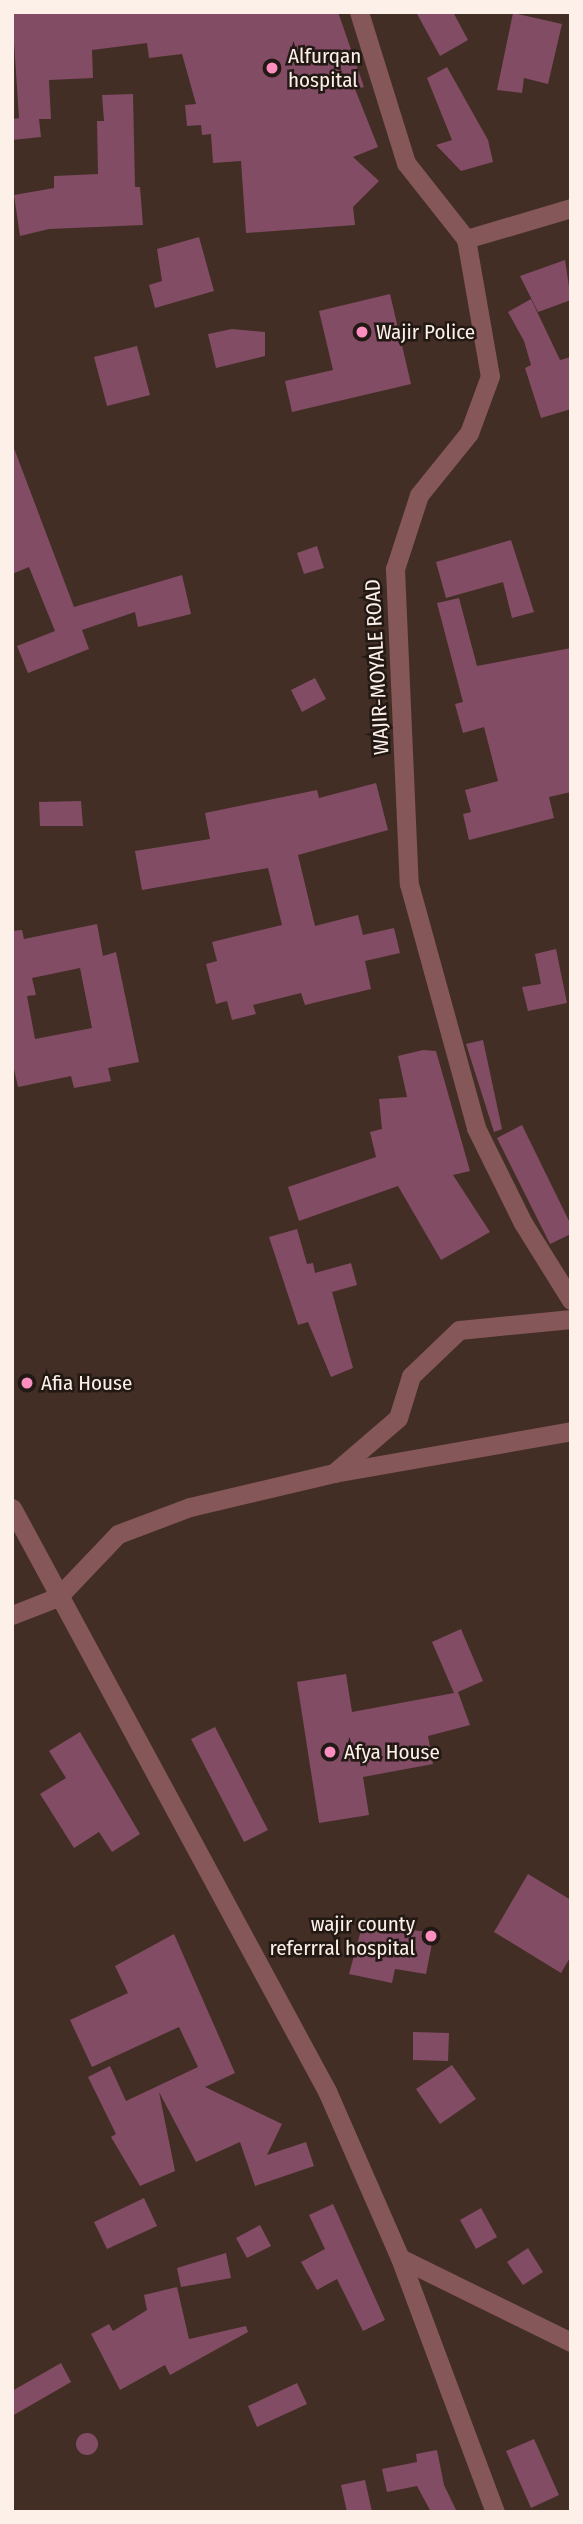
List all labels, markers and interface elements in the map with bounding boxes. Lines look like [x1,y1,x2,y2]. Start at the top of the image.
place label: Alfurqan hospital [288,43,361,93]
marker: Alfurqan hospital [262,58,282,78]
place label: Wajir Police [376,319,475,345]
marker: Wajir Police [354,324,370,340]
street label: WAJIR-MOYALE ROAD [360,578,394,756]
place label: Afia House [41,1370,132,1396]
marker: Afia House [19,1375,35,1391]
place label: Afya House [344,1739,440,1765]
marker: Afya House [322,1744,338,1760]
place label: wajir county referrral hospital [270,1911,415,1961]
marker: wajir county referrral hospital [421,1926,441,1946]

